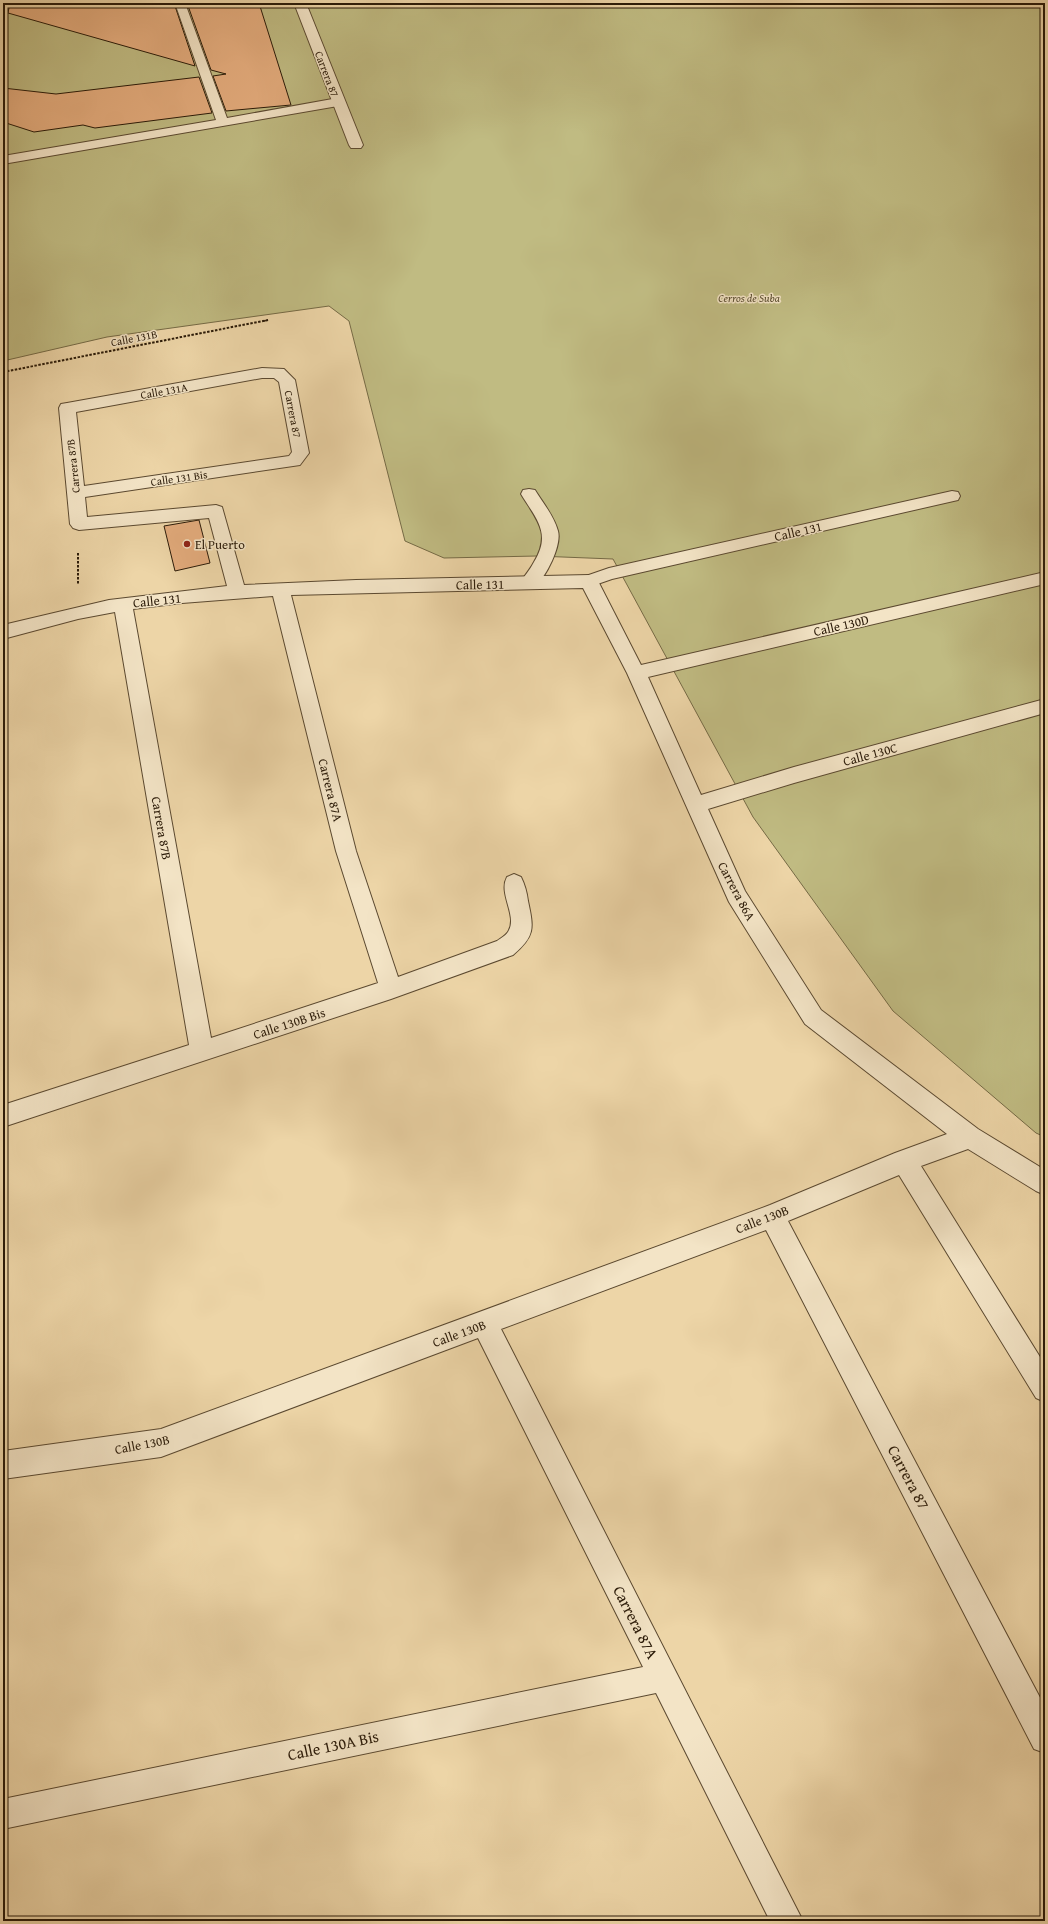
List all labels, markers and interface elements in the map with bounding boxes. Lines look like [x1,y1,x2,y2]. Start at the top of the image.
street label: Carrera 87 [311,49,343,99]
park label: Cerros de Suba [718,290,780,306]
street label: Calle 131B [109,326,159,350]
street label: Calle 131A [139,379,189,403]
street label: Carrera 87 [281,389,305,439]
street label: Carrera 87B [62,438,84,494]
street label: Calle 131 Bis [150,466,208,490]
street label: Calle 131 [772,517,824,546]
place label: El Puerto [195,535,245,554]
marker: El Puerto [182,539,192,549]
street label: Calle 131 [456,575,504,594]
street label: Calle 131 [132,589,182,612]
street label: Calle 130D [812,610,871,641]
street label: Calle 130C [841,738,899,771]
street label: Carrera 87A [313,757,348,824]
street label: Carrera 87B [147,795,176,861]
street label: Carrera 86A [713,858,760,924]
street label: Calle 130B Bis [251,1003,328,1044]
street label: Calle 130B [733,1201,792,1238]
street label: Calle 130B [430,1315,489,1352]
street label: Calle 130B [113,1430,171,1459]
street label: Carrera 87 [882,1441,936,1514]
street label: Carrera 87A [607,1581,665,1663]
street label: Calle 130A Bis [285,1724,381,1766]

